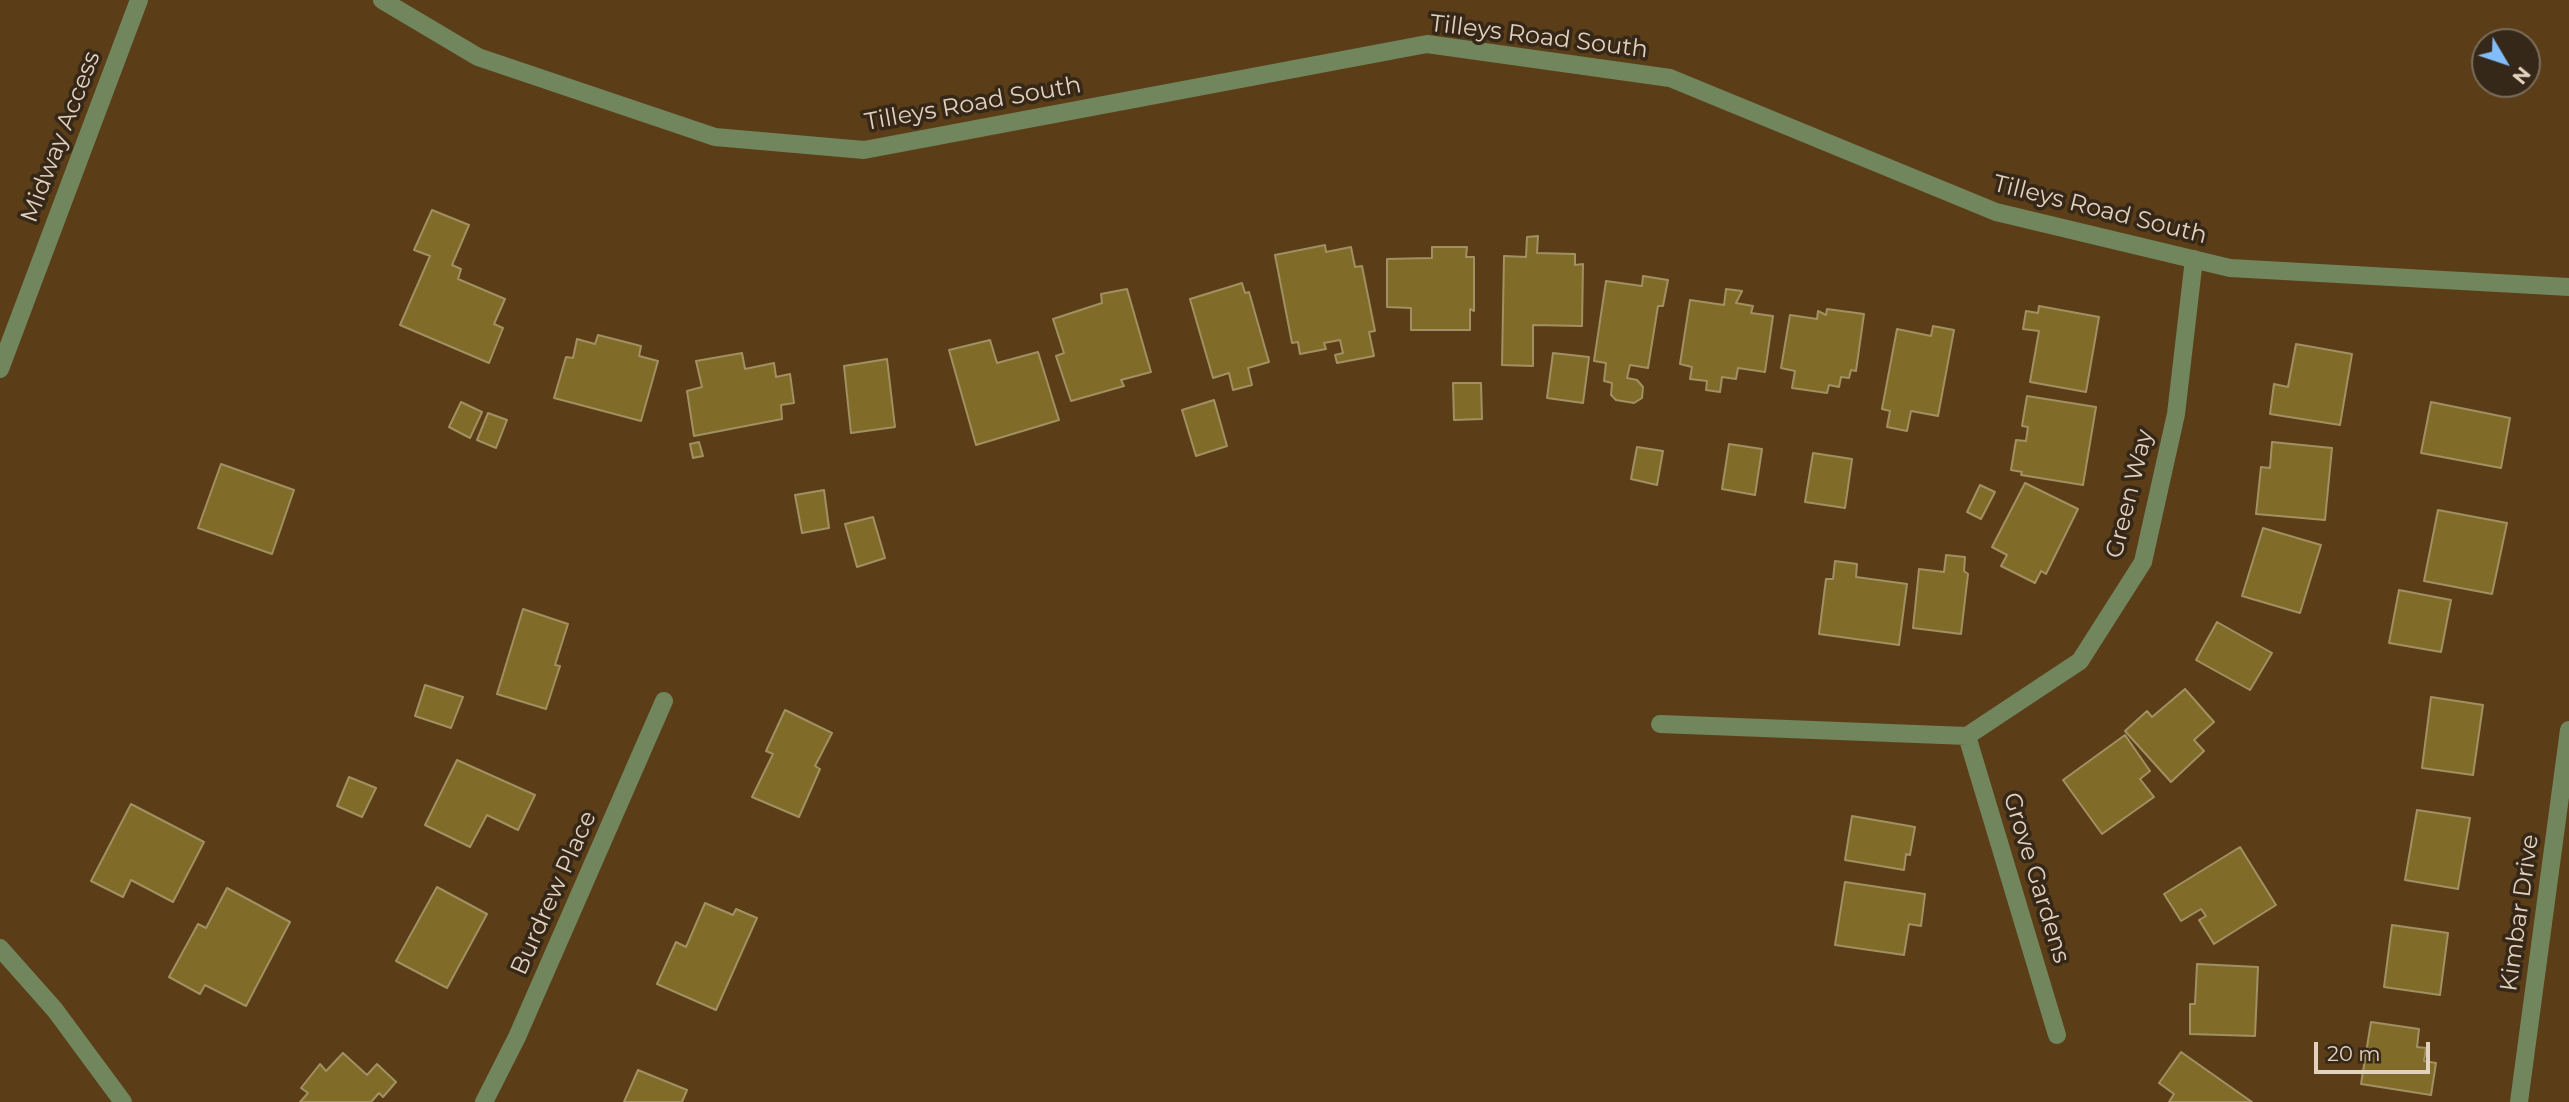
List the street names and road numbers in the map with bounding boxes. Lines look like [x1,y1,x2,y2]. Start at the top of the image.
street label: Tilleys Road South [1428,9,1650,65]
street label: Midway Access [15,47,107,227]
street label: Tilleys Road South [863,71,1083,137]
street label: Tilleys Road South [1990,170,2210,250]
street label: Green Way [2100,427,2160,561]
street label: Grove Gardens [1996,789,2076,967]
street label: Burdrew Place [505,807,603,979]
street label: Kimbar Drive [2495,833,2545,993]

